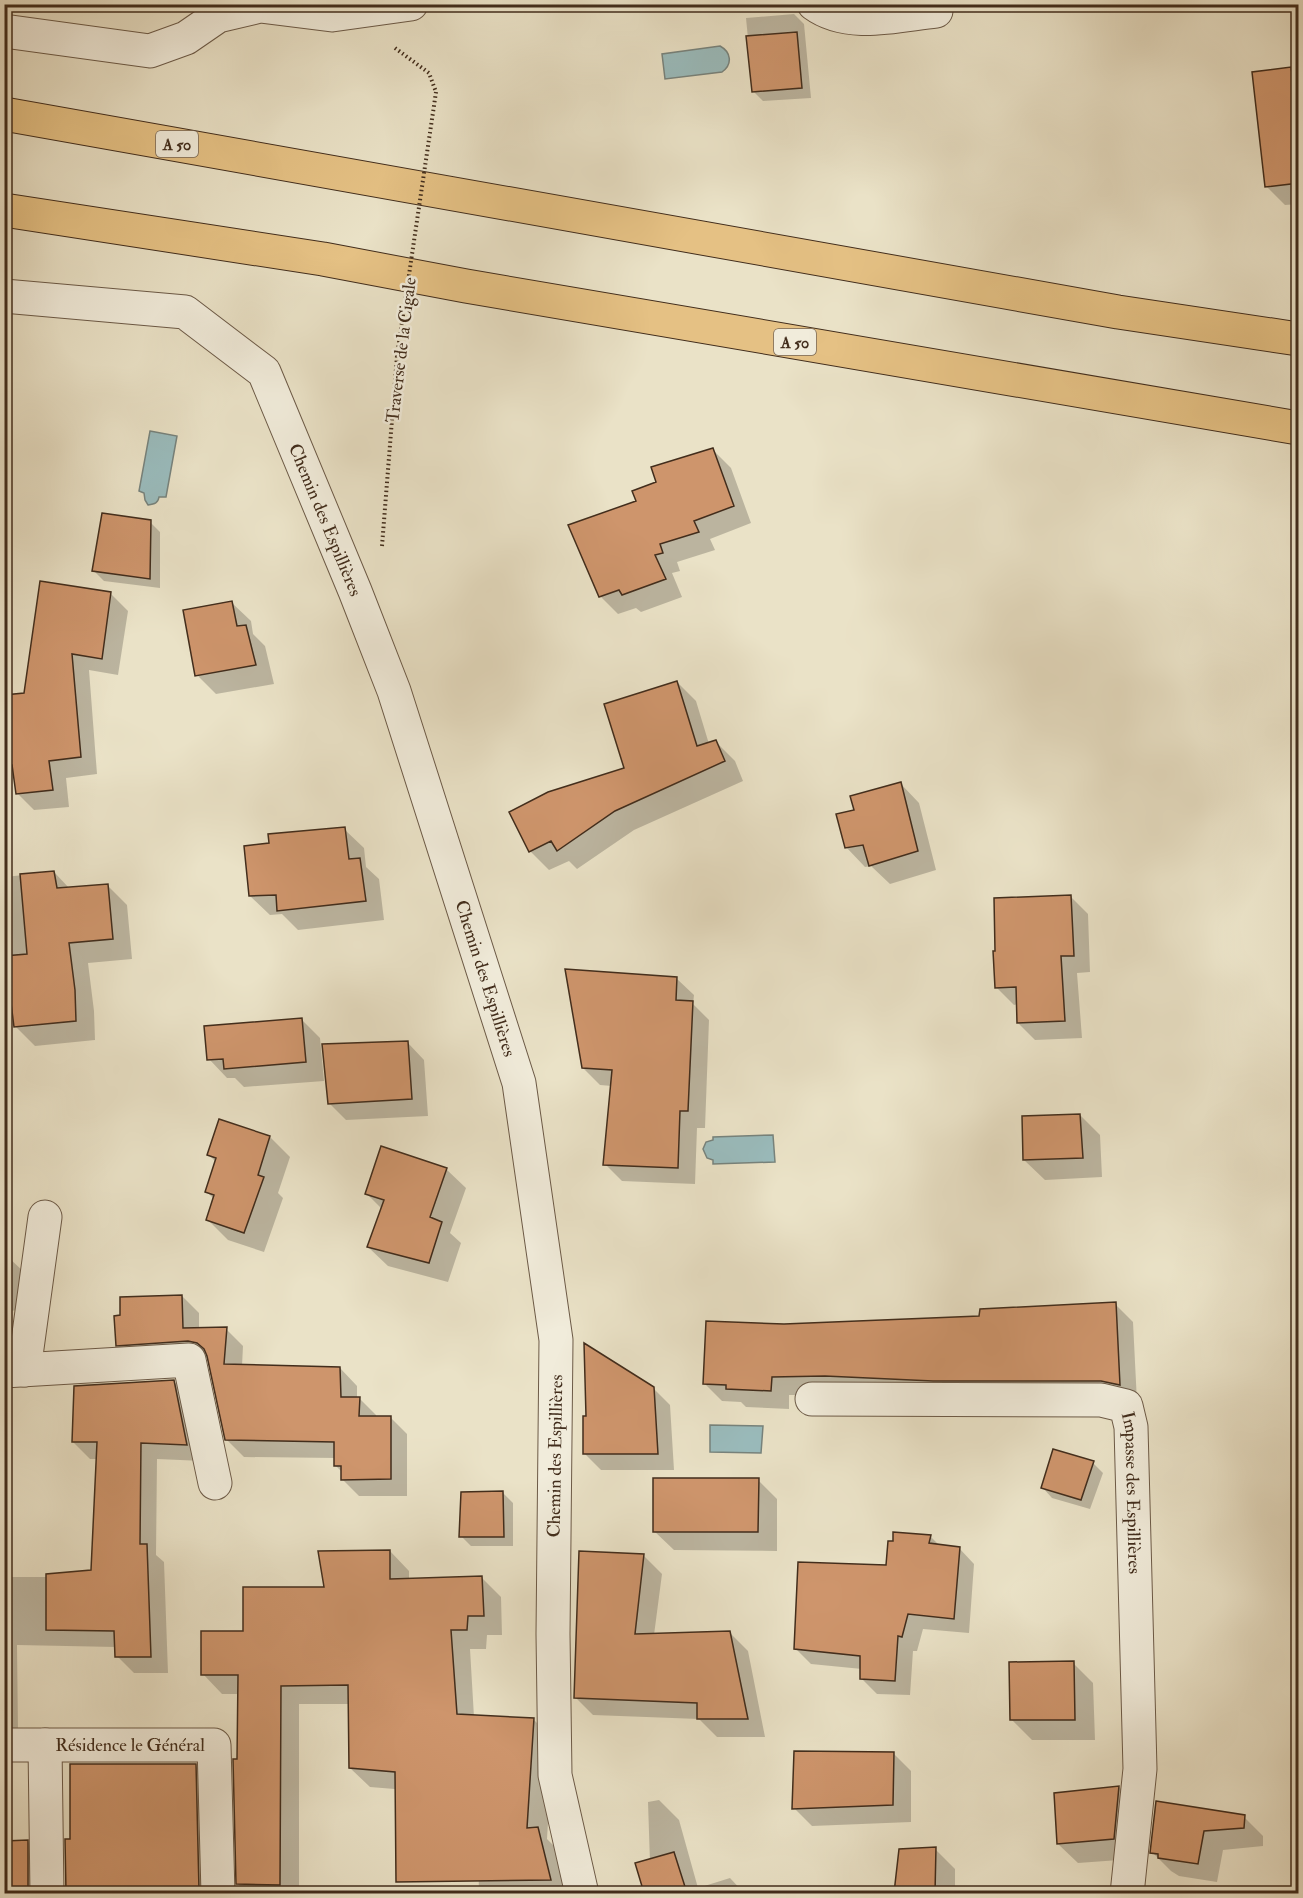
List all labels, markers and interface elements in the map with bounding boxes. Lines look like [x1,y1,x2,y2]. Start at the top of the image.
road number: A 50 [156,131,198,157]
street label: Traverse de la Cigale [381,275,422,424]
road number: A 50 [774,329,816,355]
street label: Chemin des Espillières [283,440,367,600]
street label: Chemin des Espillières [449,897,521,1060]
street label: Chemin des Espillières [543,1374,568,1538]
street label: Impasse des Espillières [1116,1409,1146,1574]
street label: Résidence le Général [55,1734,205,1757]

